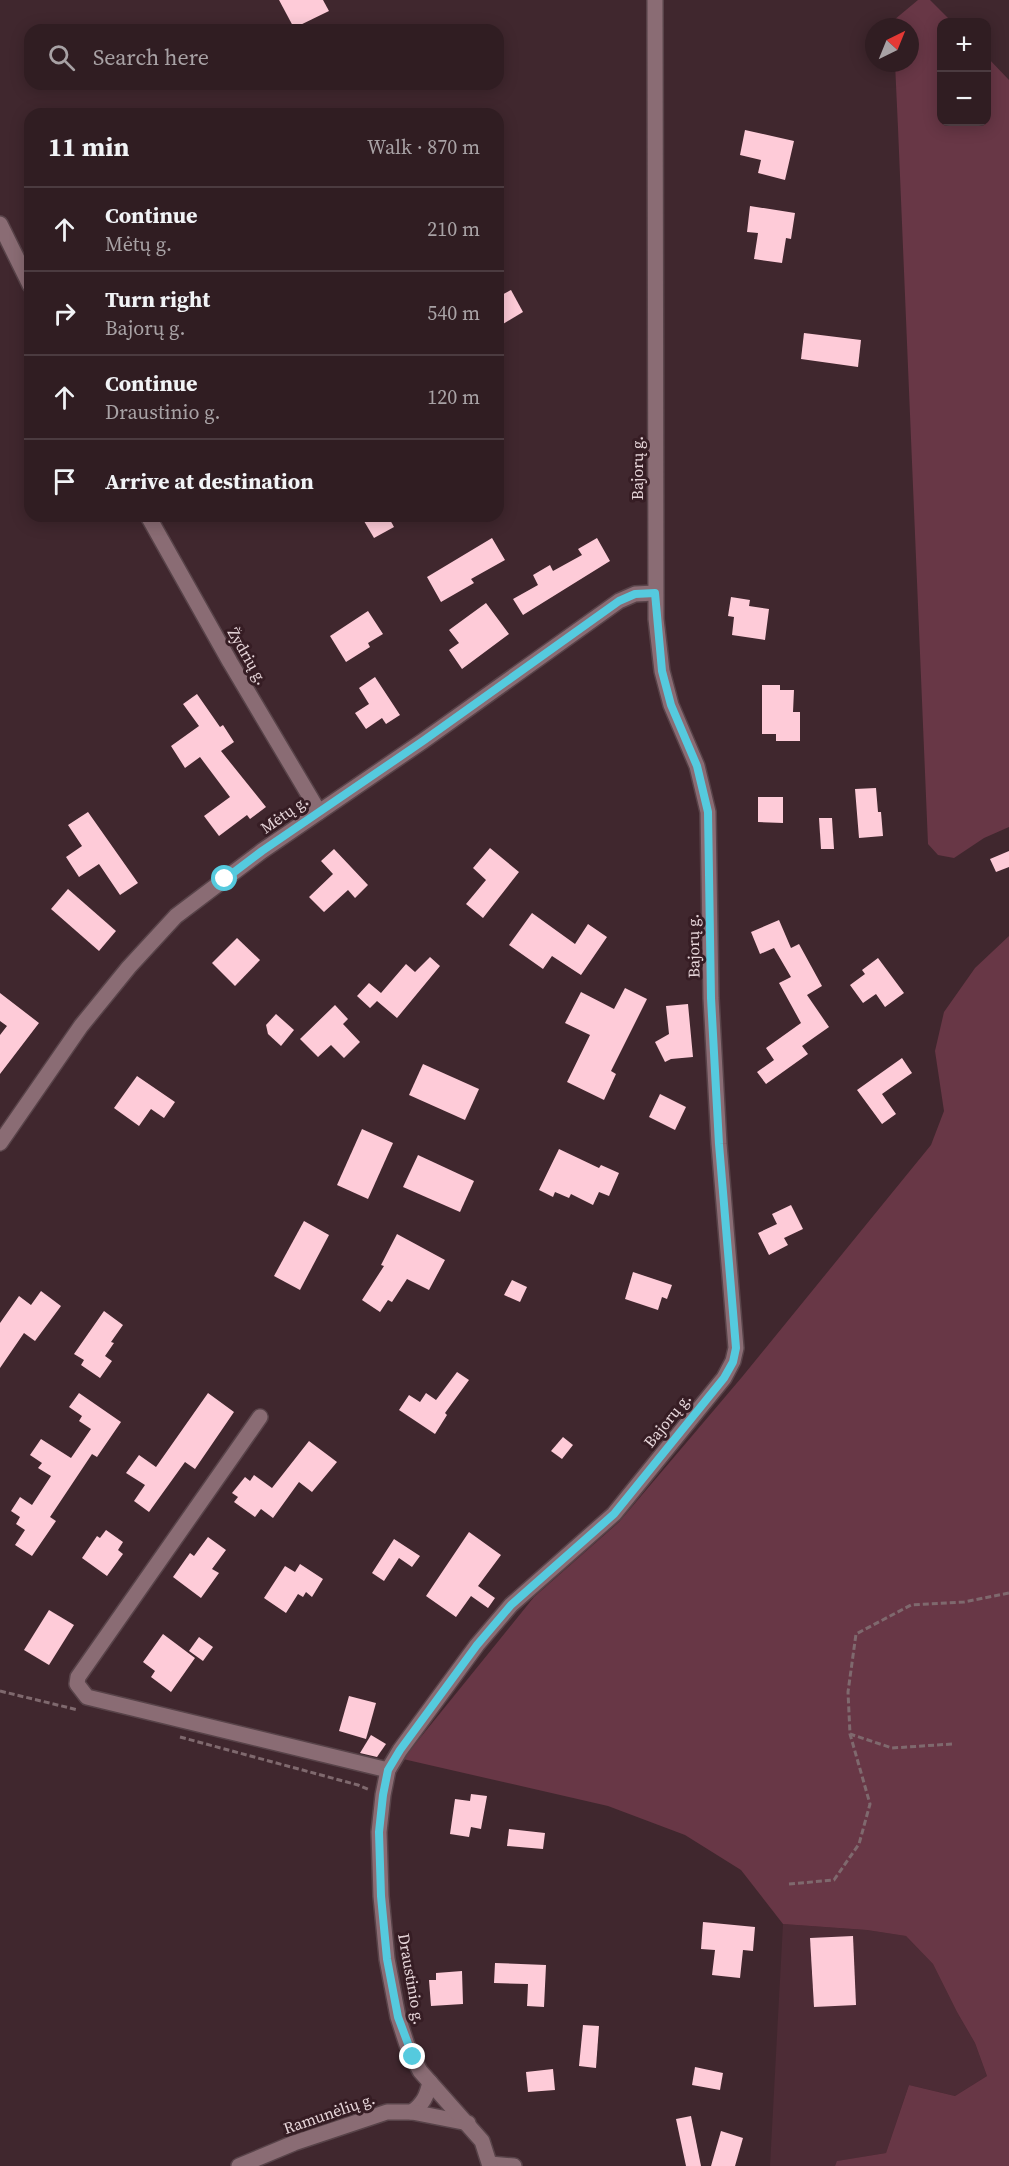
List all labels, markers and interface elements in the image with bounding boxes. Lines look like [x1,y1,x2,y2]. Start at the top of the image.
north arrow [865,18,919,72]
map controls [937,18,991,126]
button: + [937,18,991,72]
search box [24,24,504,90]
icon: search [45,41,78,74]
text: Search here [93,42,209,72]
button: − [937,72,991,126]
text: 11 min [48,129,130,165]
text: Walk · 870 m [367,133,480,161]
text: Continue [105,200,198,230]
icon: ahead [48,213,81,246]
text: 210 m [427,215,480,243]
text: Mėtų g. [105,230,172,258]
text: Turn right [105,284,210,314]
icon: right [48,297,81,330]
text: 540 m [427,299,480,327]
text: Bajorų g. [105,314,185,342]
text: Continue [105,368,198,398]
icon: ahead [48,381,81,414]
text: 120 m [427,383,480,411]
text: Draustinio g. [105,398,221,426]
street label: Bajorų g. [626,436,648,500]
icon: arrive [48,465,81,498]
text: Arrive at destination [105,466,314,496]
street label: Žydrių g. [223,623,273,689]
street label: Mėtų g. [256,790,312,838]
route start [211,865,237,891]
street label: Bajorų g. [681,914,705,978]
street label: Bajorų g. [638,1388,696,1452]
street label: Draustinio g. [393,1932,431,2026]
route end [399,2043,425,2069]
street label: Ramunėlių g. [280,2087,378,2139]

